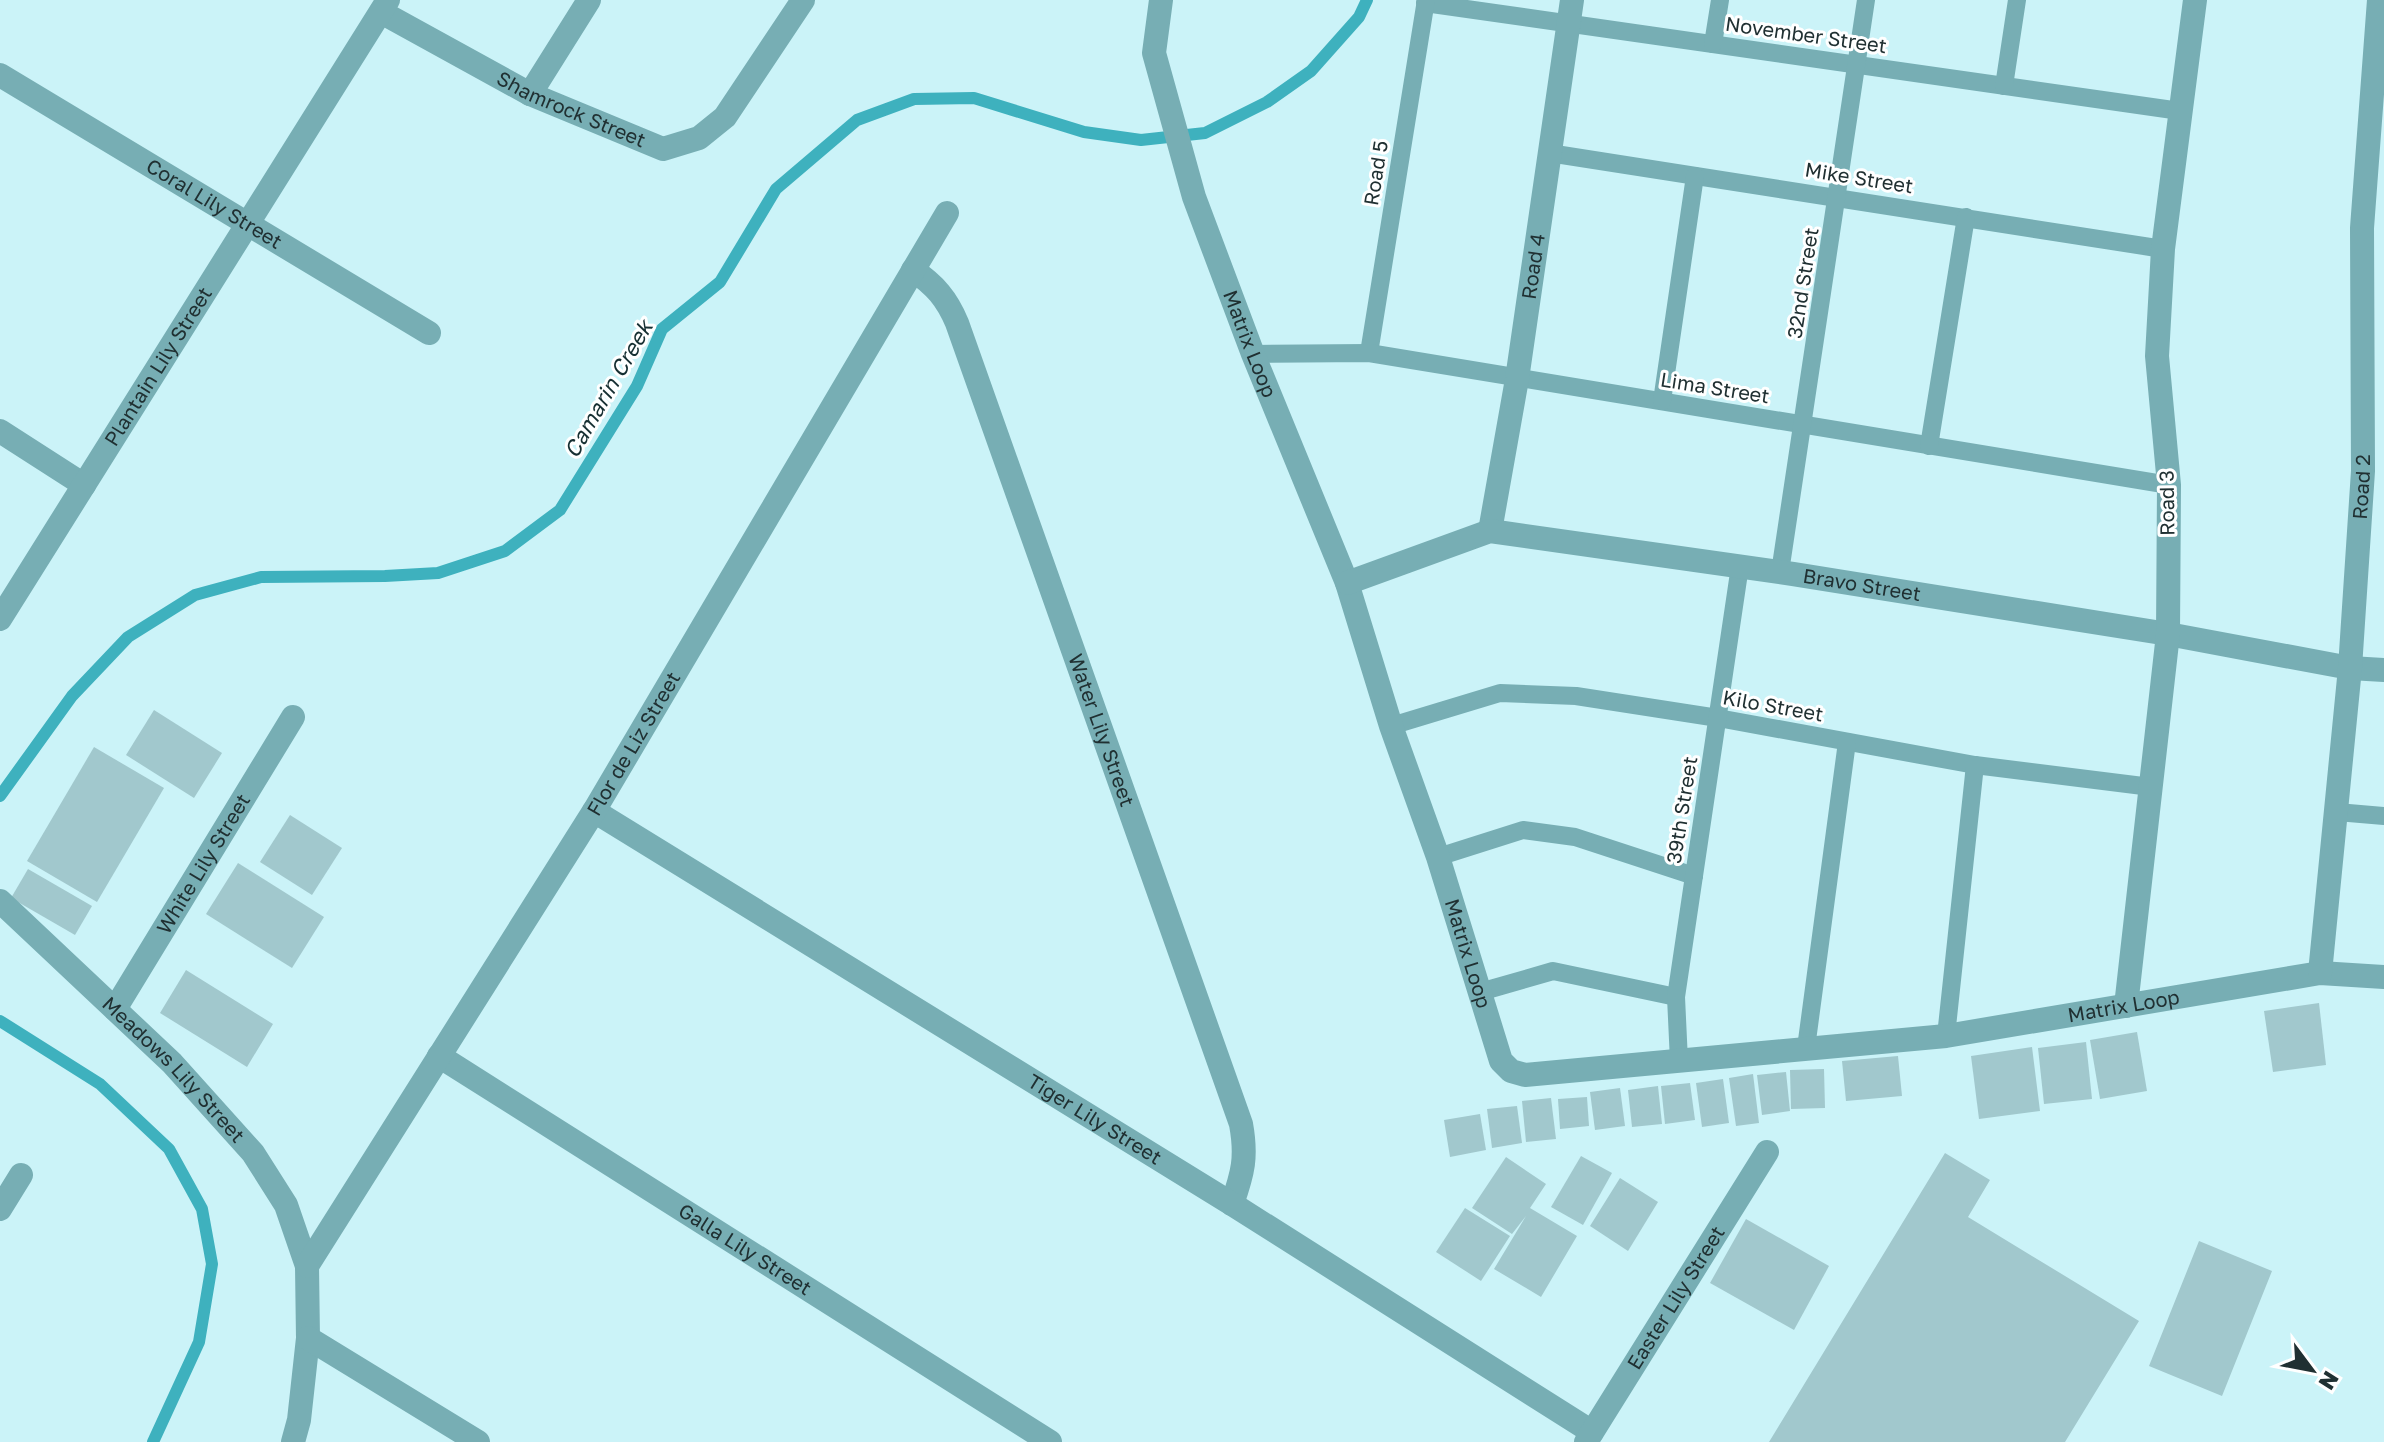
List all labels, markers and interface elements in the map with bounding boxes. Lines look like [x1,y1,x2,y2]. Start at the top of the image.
street label: November Street [1724,11,1888,57]
street label: Shamrock Street [493,65,650,152]
street label: Road 5 [1358,139,1392,207]
street label: Coral Lily Street [143,153,287,253]
street label: Mike Street [1803,157,1915,197]
street label: 32nd Street [1781,226,1823,340]
street label: Road 4 [1516,232,1549,301]
street label: Plantain Lily Street [99,282,216,450]
street label: Matrix Loop [1219,287,1282,401]
water label: Camarin Creek [557,313,659,462]
street label: Lima Street [1659,367,1771,407]
street label: Road 2 [2347,454,2374,520]
street label: Road 3 [2153,470,2179,536]
street label: Bravo Street [1801,563,1923,605]
street label: Water Lily Street [1064,650,1140,809]
street label: Flor de Liz Street [581,667,685,820]
street label: Kilo Street [1721,684,1825,726]
street label: 39th Street [1661,754,1701,865]
street label: White Lily Street [151,789,254,938]
street label: Matrix Loop [1441,896,1497,1011]
street label: Matrix Loop [2066,984,2181,1026]
street label: Meadows Lily Street [98,991,250,1147]
street label: Tiger Lily Street [1024,1068,1166,1169]
street label: Galla Lily Street [675,1198,817,1299]
street label: Easter Lily Street [1621,1221,1729,1373]
north arrow [2272,1330,2352,1410]
text: N [2314,1367,2345,1395]

